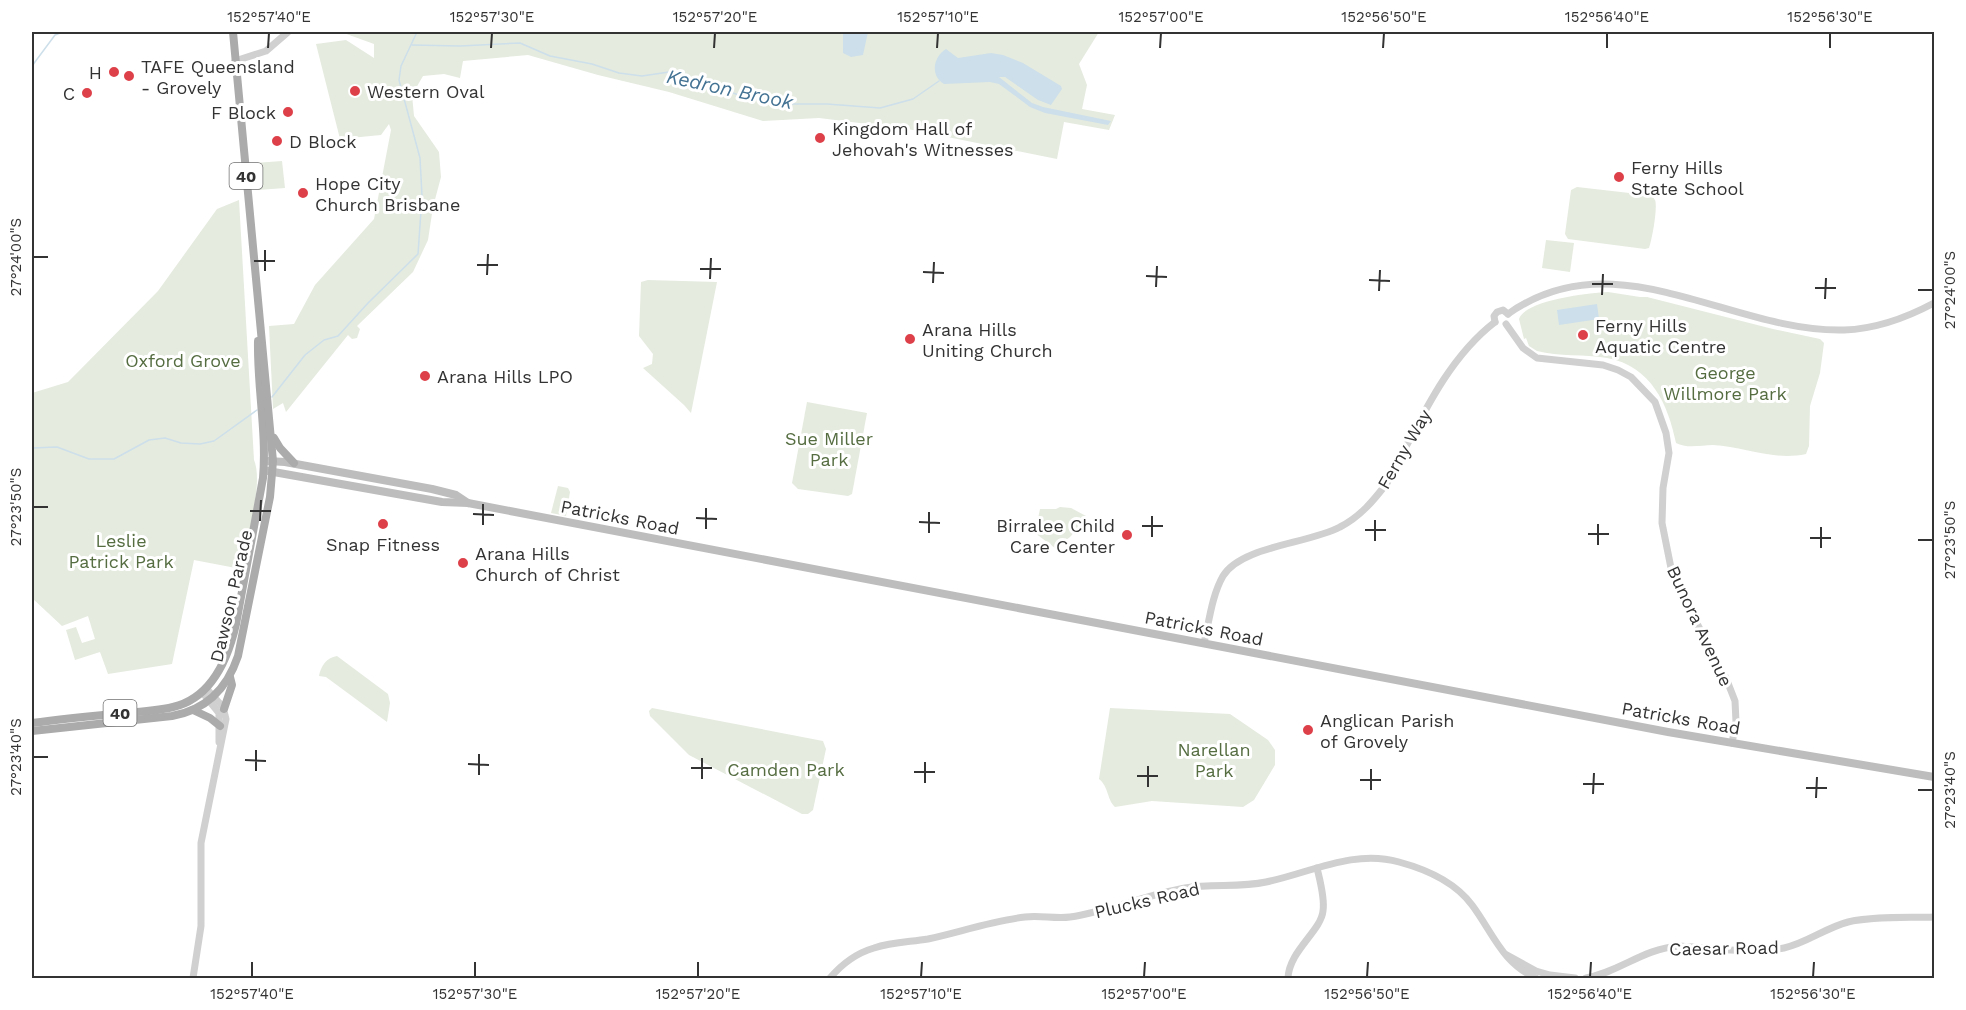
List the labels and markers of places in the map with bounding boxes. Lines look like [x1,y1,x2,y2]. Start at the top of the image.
place label: TAFE Queensland - Grovely [141,56,295,98]
place label: H [89,62,102,83]
marker: H [107,65,121,79]
marker: TAFE Queensland - Grovely [122,69,136,83]
place label: Western Oval [367,81,485,102]
place label: C [63,83,75,104]
marker: Western Oval [348,84,362,98]
marker: C [80,86,94,100]
place label: F Block [211,102,276,123]
marker: F Block [281,105,295,119]
place label: Kingdom Hall of Jehovah's Witnesses [832,118,1014,160]
place label: D Block [289,131,356,152]
marker: Kingdom Hall of Jehovah's Witnesses [813,131,827,145]
marker: D Block [270,134,284,148]
place label: Ferny Hills State School [1631,157,1744,199]
marker: Ferny Hills State School [1612,170,1626,184]
place label: Hope City Church Brisbane [315,173,460,215]
marker: Hope City Church Brisbane [296,186,310,200]
place label: Ferny Hills Aquatic Centre [1595,315,1726,357]
place label: Arana Hills Uniting Church [922,319,1053,361]
marker: Ferny Hills Aquatic Centre [1576,328,1590,342]
marker: Arana Hills Uniting Church [903,332,917,346]
place label: Arana Hills LPO [437,366,573,387]
marker: Arana Hills LPO [418,369,432,383]
place label: Birralee Child Care Center [996,515,1115,557]
marker: Snap Fitness [376,517,390,531]
marker: Birralee Child Care Center [1120,528,1134,542]
place label: Snap Fitness [326,534,440,555]
place label: Arana Hills Church of Christ [475,543,620,585]
marker: Arana Hills Church of Christ [456,556,470,570]
place label: Anglican Parish of Grovely [1320,710,1454,752]
marker: Anglican Parish of Grovely [1301,723,1315,737]

